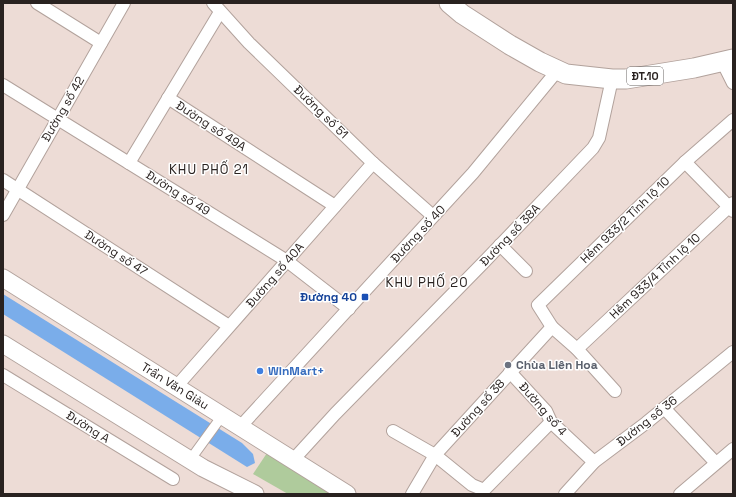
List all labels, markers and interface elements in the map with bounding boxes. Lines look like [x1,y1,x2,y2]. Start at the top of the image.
road number: ĐT.10 [627,67,663,85]
street label: Đường số 42 [38,73,88,145]
street label: Đường số 51 [290,82,352,142]
street label: Đường số 49A [173,97,249,155]
district label: KHU PHỐ 21 [169,160,249,178]
street label: Đường số 49 [143,167,213,219]
street label: Hẻm 933/2 Tỉnh lộ 10 [577,173,673,267]
street label: Đường số 38A [476,200,544,269]
street label: Đường số 40 [387,202,449,266]
street label: Đường số 47 [81,227,151,279]
street label: Hẻm 933/4 Tỉnh lộ 10 [606,230,704,322]
street label: Đường số 40A [242,239,308,311]
district label: KHU PHỐ 20 [385,273,469,291]
place label: Đường 40 [300,289,357,305]
marker: Đường 40 [360,292,370,302]
place label: Chùa Liên Hoa [516,357,598,373]
street label: Trần Văn Giàu [138,359,212,413]
marker: Chùa Liên Hoa [503,360,513,370]
place label: WinMart+ [268,363,325,379]
marker: WinMart+ [255,366,265,376]
street label: Đường số 38 [448,376,508,440]
street label: Đường số 4 [515,379,571,439]
street label: Đường số 36 [613,392,681,450]
street label: Đường A [63,407,113,447]

